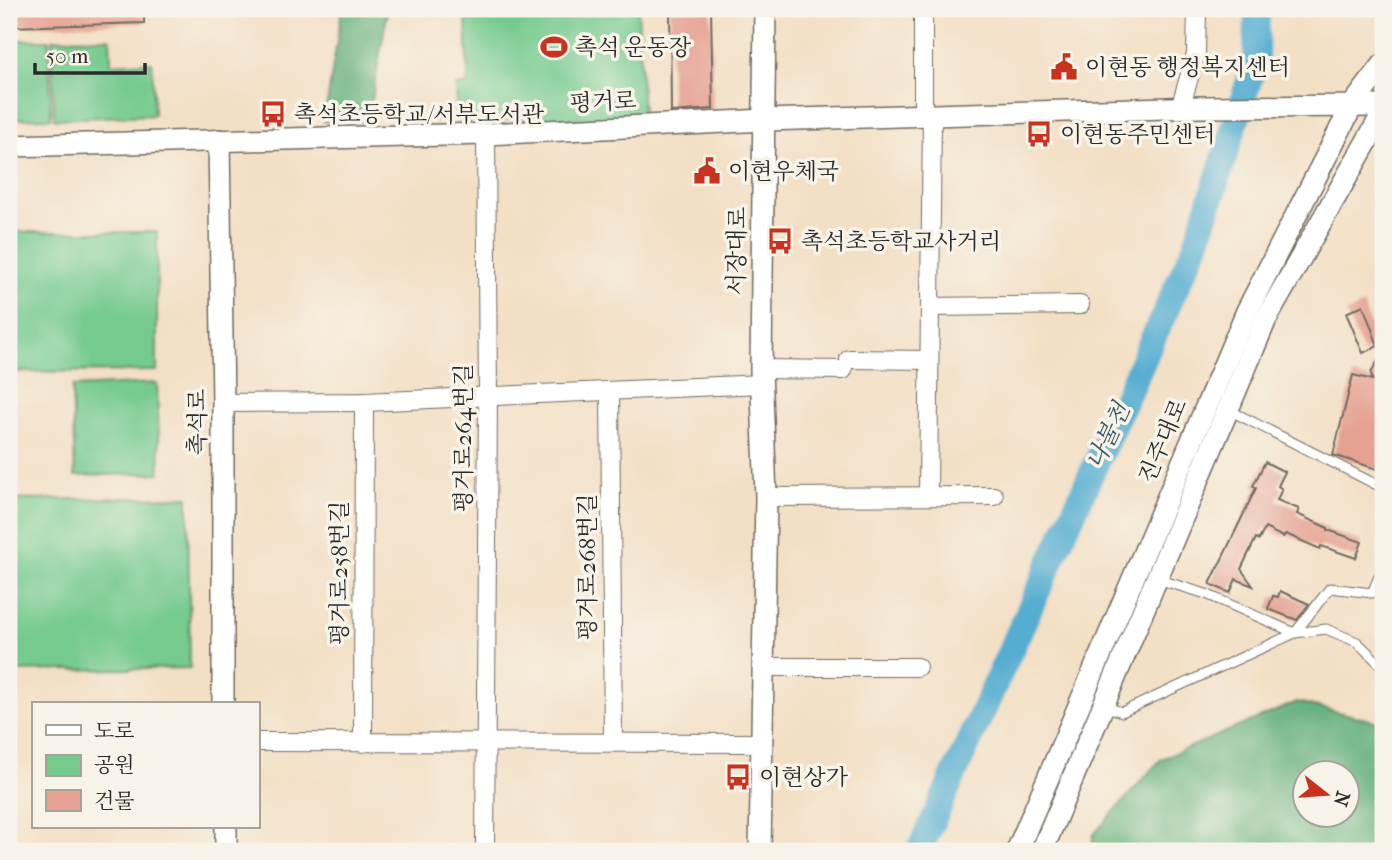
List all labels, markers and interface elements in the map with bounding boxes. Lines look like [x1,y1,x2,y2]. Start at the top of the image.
scale bar [35,32,145,76]
sports icon: 촉석 운동장 [539,32,569,62]
place label: 촉석 운동장 [575,34,692,61]
text: 50 m [46,44,89,68]
public building icon: 이현동 행정복지센터 [1049,52,1079,82]
place label: 이현동 행정복지센터 [1085,54,1290,81]
street label: 평거로 [569,87,637,117]
bus stop icon: 촉석초등학교/서부도서관 [258,99,288,129]
place label: 촉석초등학교/서부도서관 [294,101,545,128]
bus stop icon: 이현동주민센터 [1024,119,1054,149]
place label: 이현동주민센터 [1060,121,1216,148]
public building icon: 이현우체국 [692,156,722,186]
place label: 이현우체국 [728,158,839,185]
street label: 서장대로 [723,206,751,296]
bus stop icon: 촉석초등학교사거리 [765,226,795,256]
place label: 촉석초등학교사거리 [801,228,1001,255]
street label: 평거로264번길 [450,364,477,512]
street label: 촉석로 [184,389,211,455]
street label: 진주대로 [1133,395,1193,487]
water label: 나불천 [1081,397,1136,473]
street label: 평거로268번길 [574,494,601,640]
street label: 평거로258번길 [326,501,353,645]
legend [32,702,259,828]
text: 도로 [94,719,135,743]
text: 공원 [94,753,135,777]
north arrow [1290,758,1360,828]
bus stop icon: 이현상가 [723,762,753,792]
place label: 이현상가 [759,764,849,791]
text: 건물 [94,789,135,813]
text: N [1329,789,1354,809]

